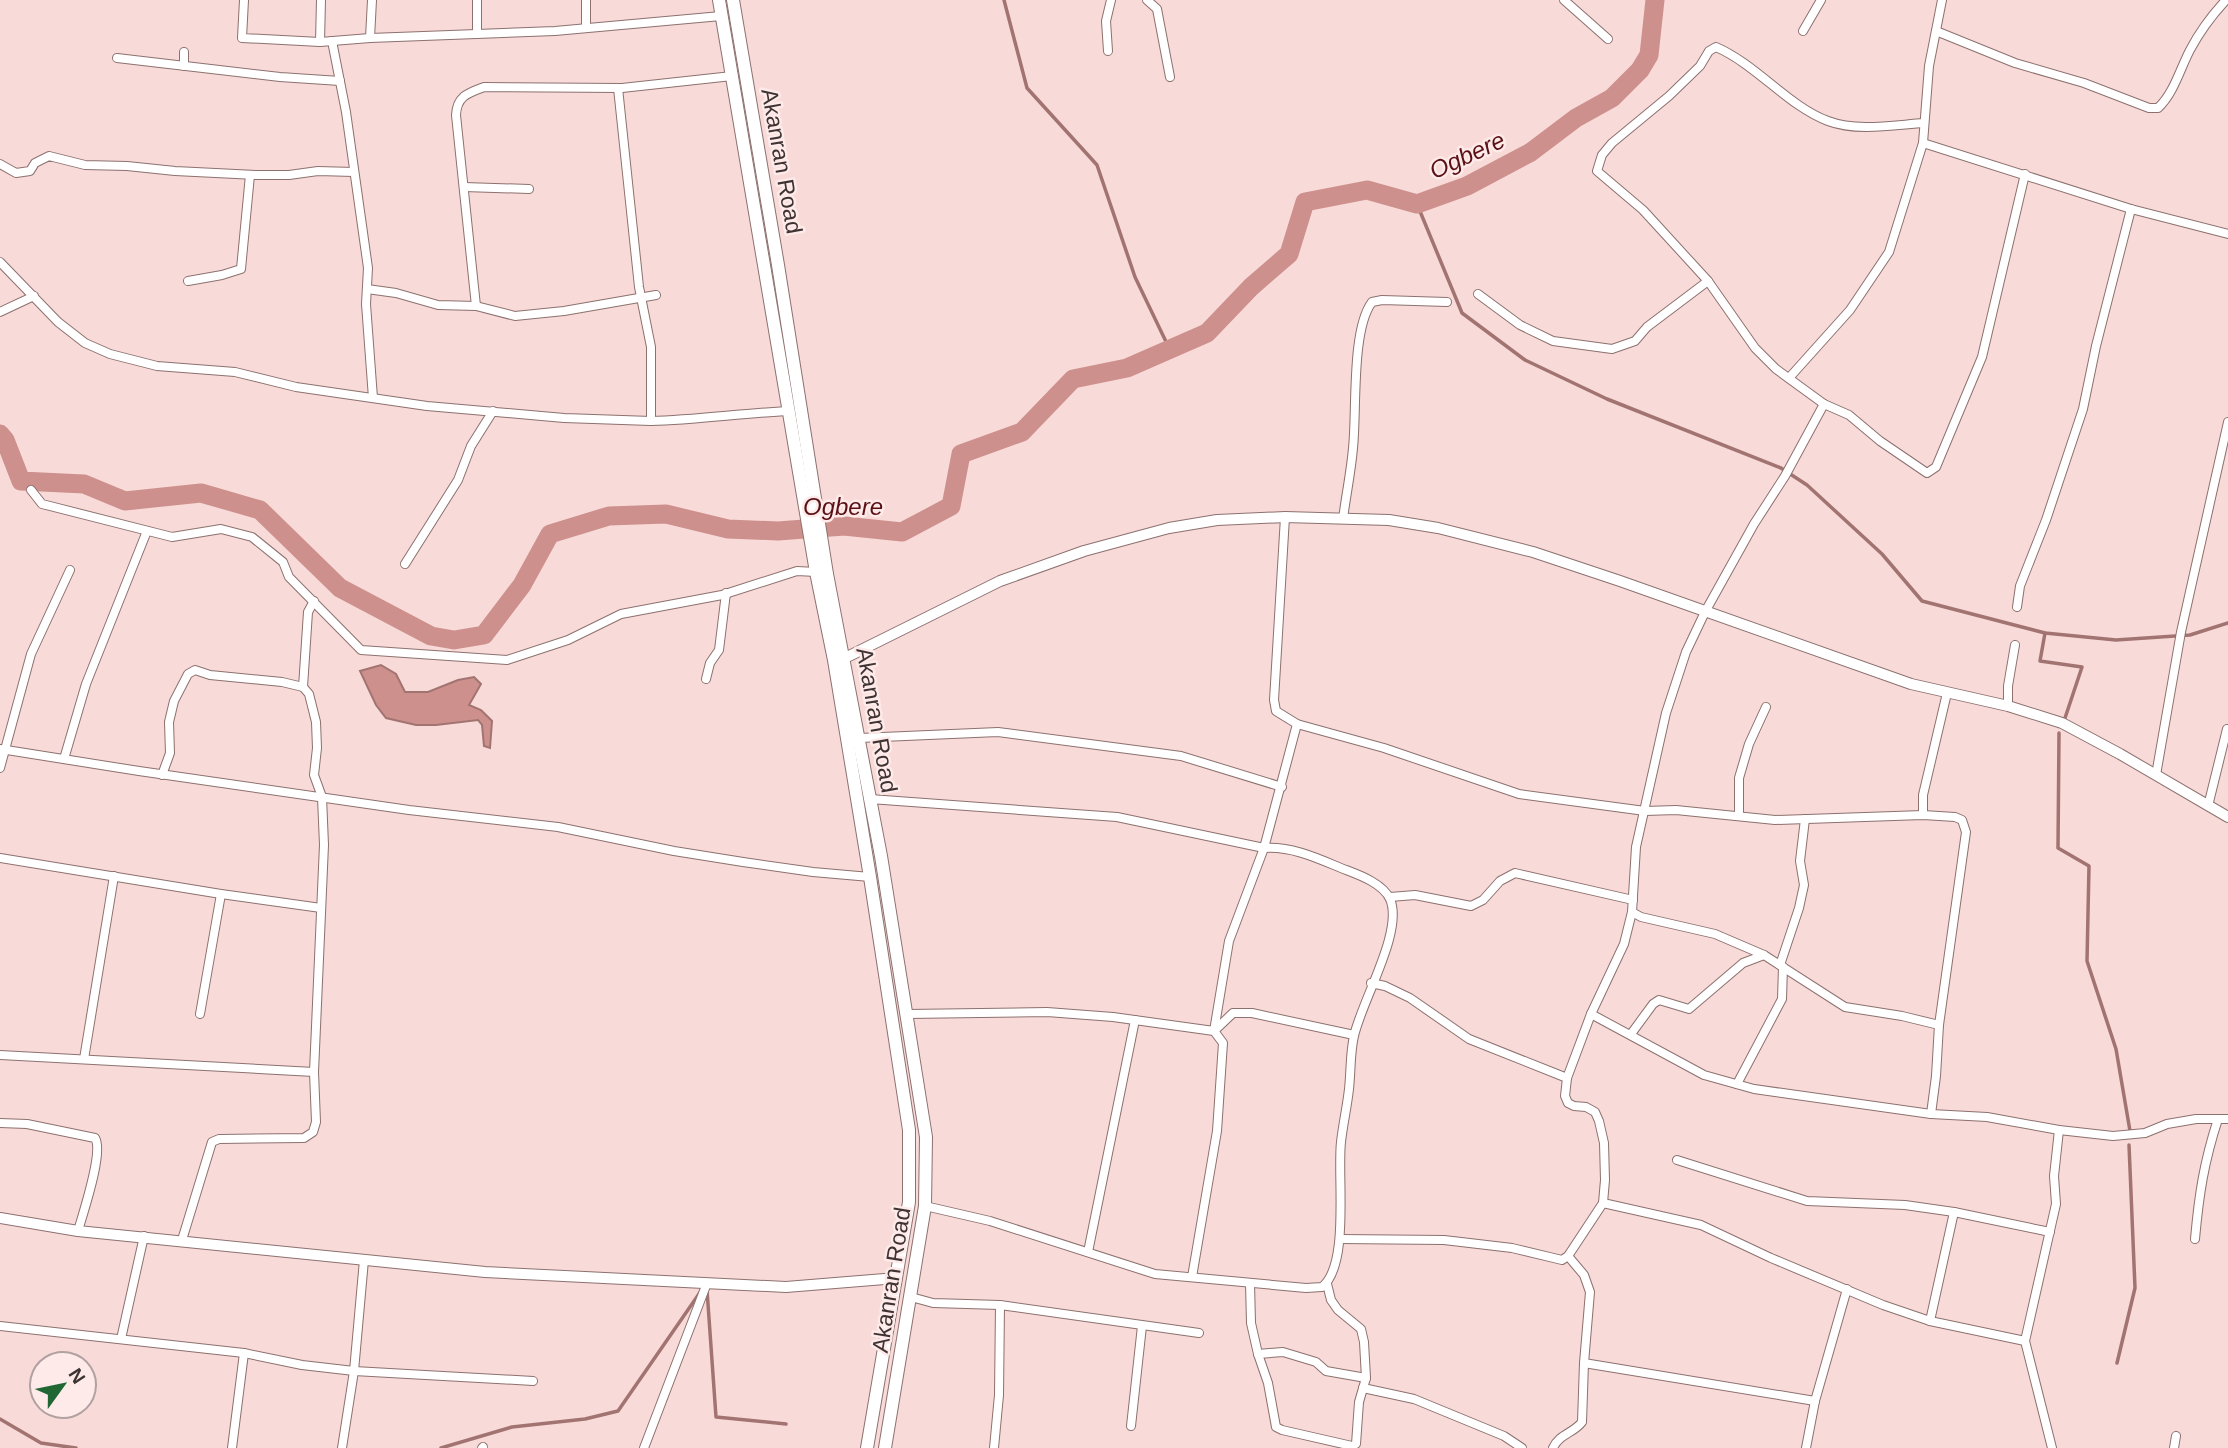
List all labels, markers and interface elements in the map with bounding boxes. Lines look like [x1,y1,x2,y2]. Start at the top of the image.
street label: Akanran Road [756,86,808,236]
water label: Ogbere [1425,126,1509,184]
water label: Ogbere [803,493,883,520]
street label: Akanran Road [851,645,903,795]
street label: Akanran Road [867,1205,915,1355]
north arrow [28,1350,98,1420]
text: N [64,1365,89,1387]

